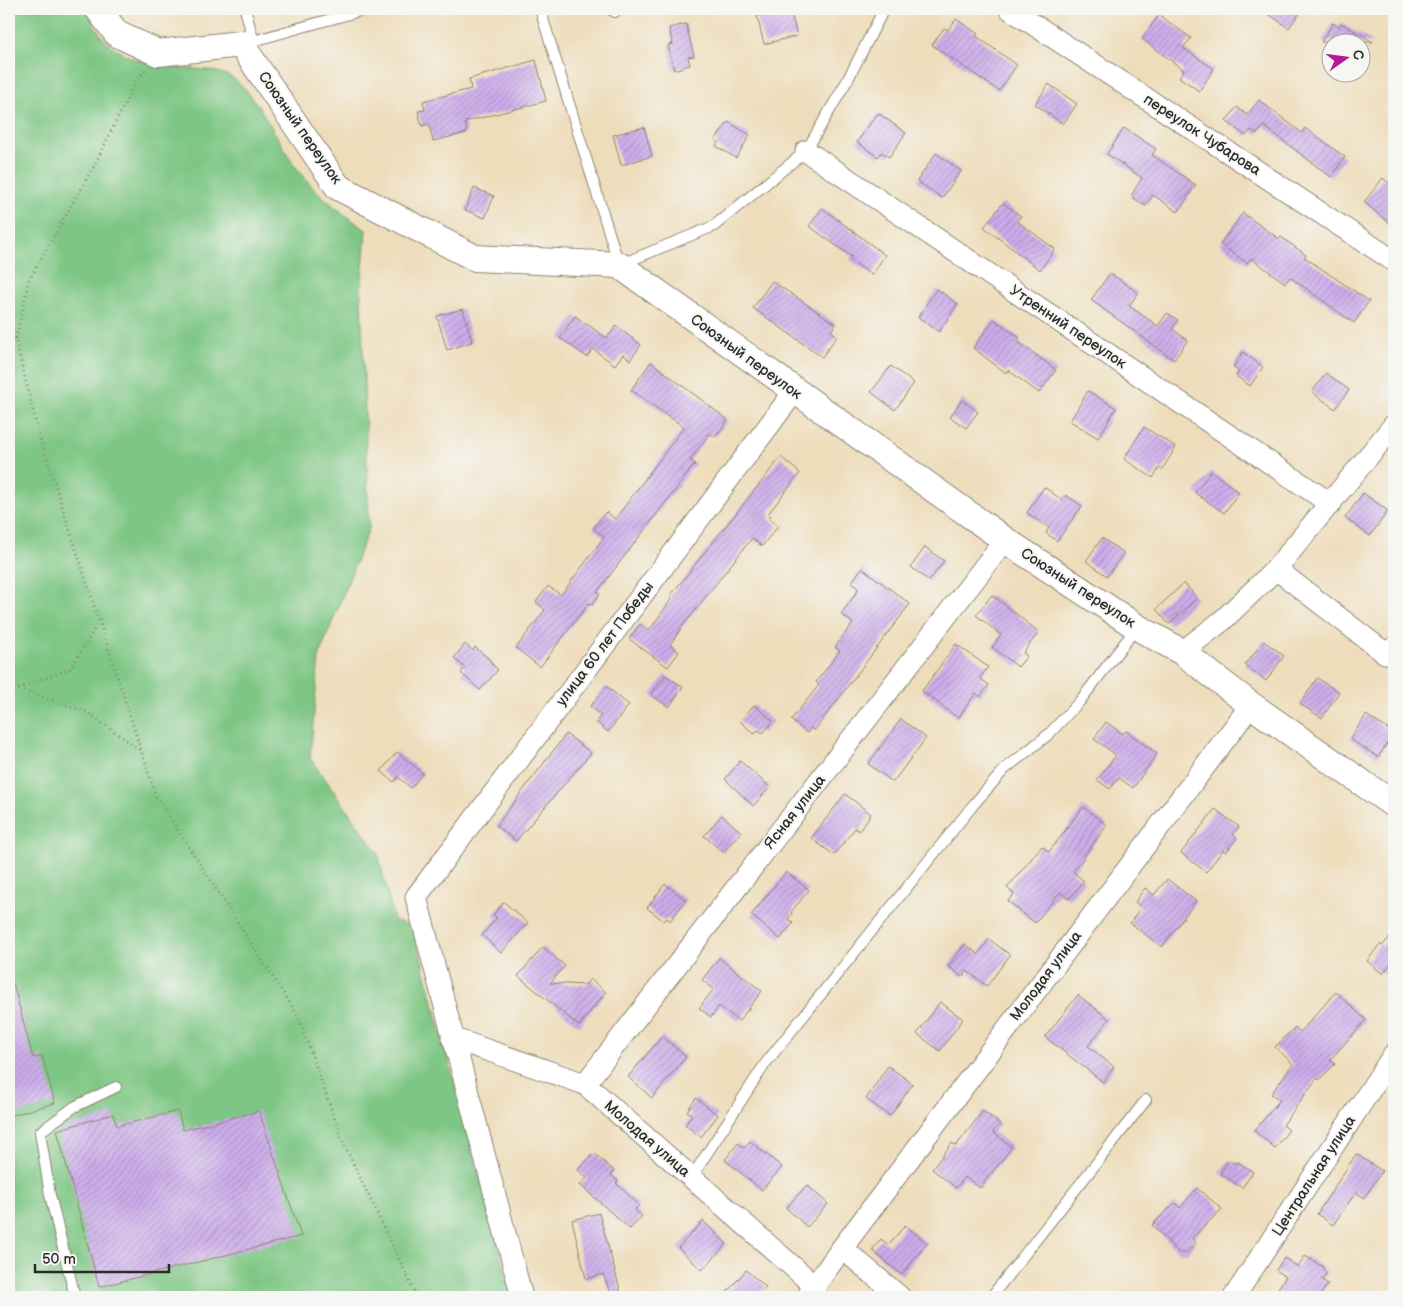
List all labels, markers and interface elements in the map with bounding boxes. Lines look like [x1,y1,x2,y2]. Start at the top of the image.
north arrow [1320,32,1370,82]
text: С [1349,48,1368,62]
street label: Союзный переулок [254,68,346,188]
street label: переулок Чубарова [1140,90,1264,180]
street label: Утренний переулок [1006,281,1130,373]
street label: Союзный переулок [687,310,805,404]
street label: Союзный переулок [1017,544,1139,632]
street label: улица 60 лет Победы [552,578,658,710]
street label: Ясная улица [760,771,830,853]
street label: Молодая улица [1006,927,1086,1025]
street label: Молодая улица [600,1096,694,1182]
street label: Центральная улица [1268,1112,1360,1240]
scale bar [35,1241,169,1273]
text: 50 m [42,1250,76,1269]

